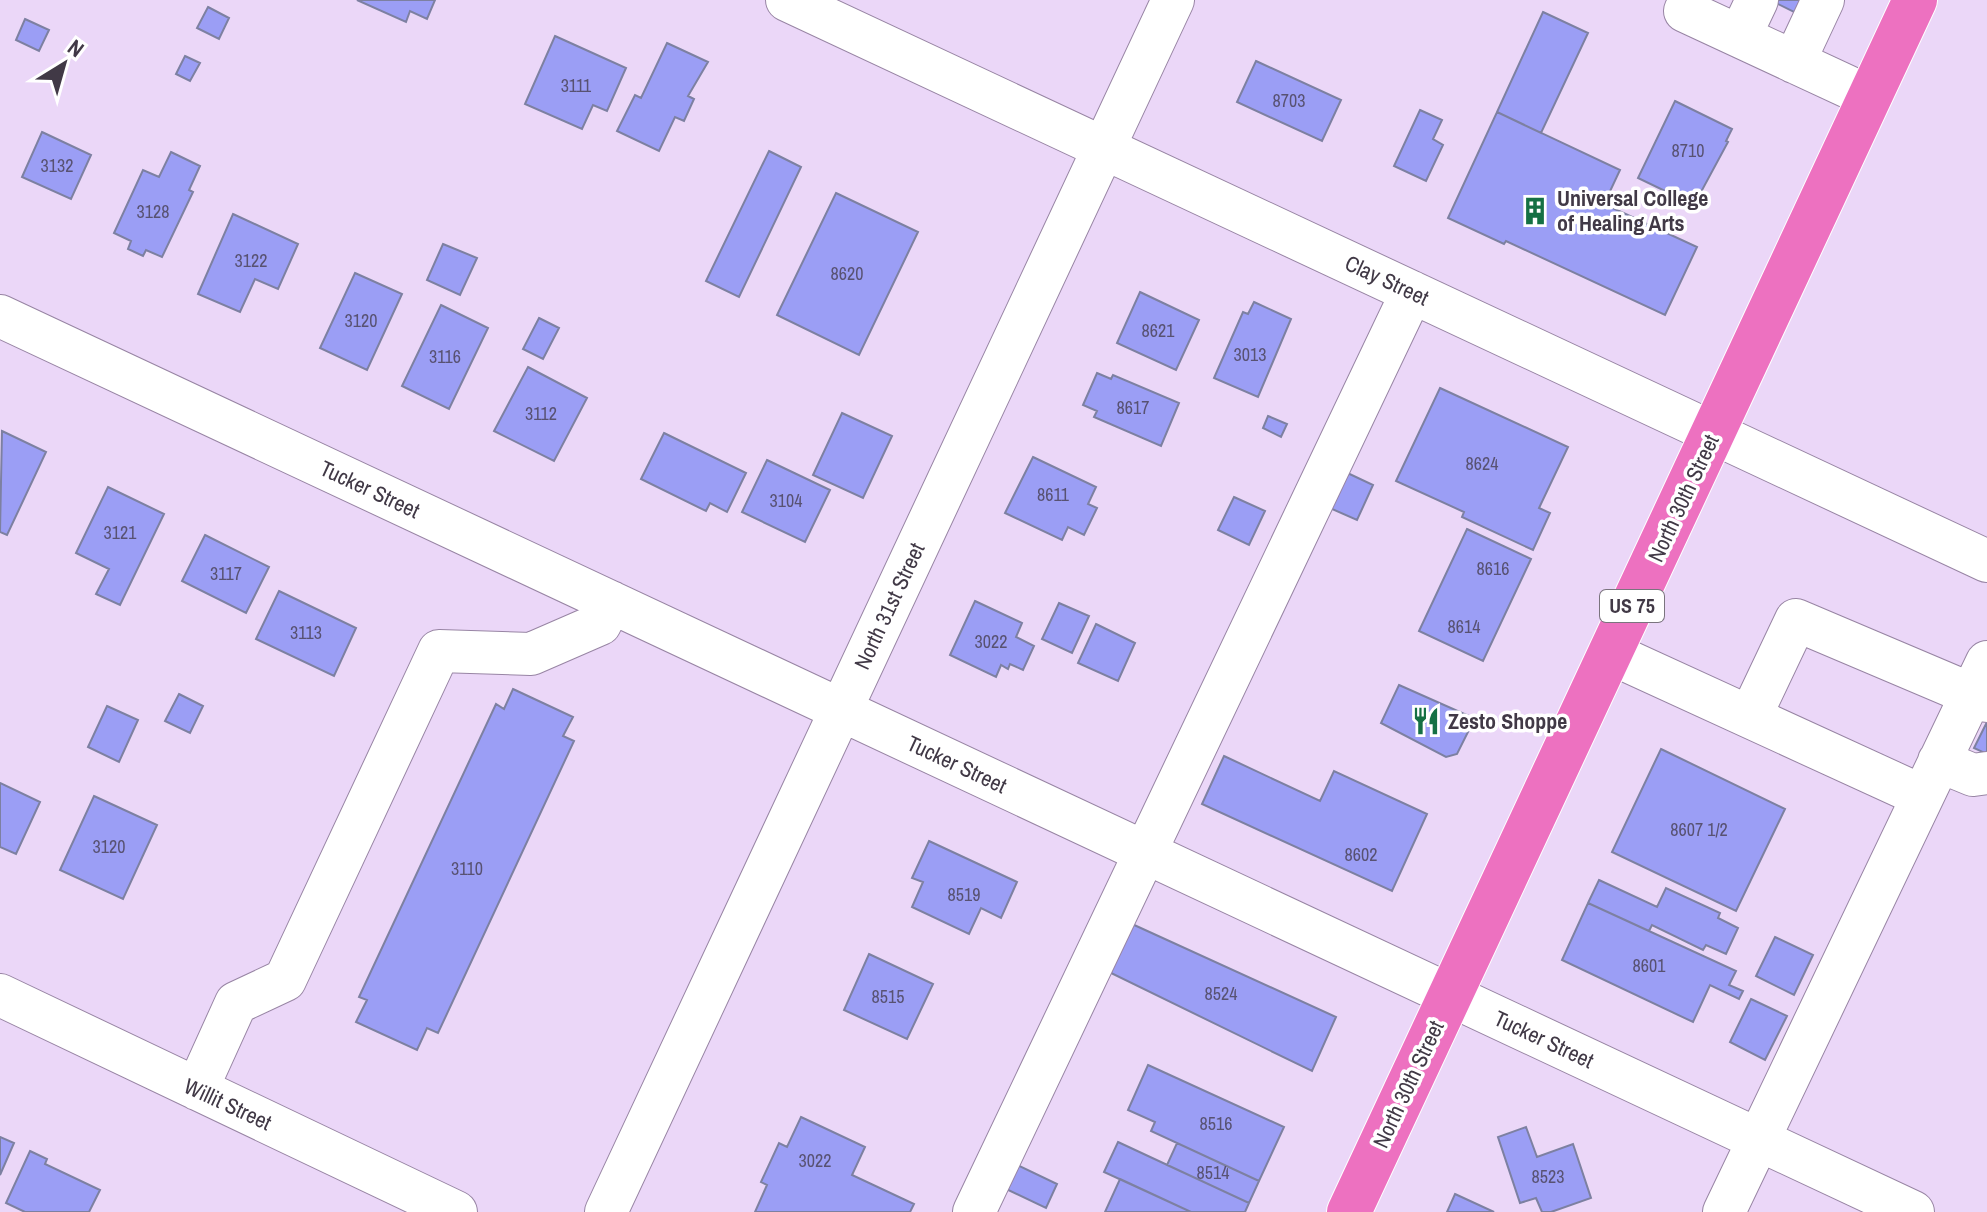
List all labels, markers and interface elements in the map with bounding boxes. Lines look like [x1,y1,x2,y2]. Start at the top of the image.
north arrow [24,24,104,104]
text: N [62,32,90,64]
house number: 3111 [561,73,592,98]
house number: 8703 [1273,88,1305,113]
house number: 8710 [1672,138,1704,163]
house number: 3132 [41,153,73,178]
place label: Universal College of Healing Arts [1557,183,1708,238]
building icon: Universal College of Healing Arts [1520,196,1550,226]
house number: 3128 [137,199,169,224]
house number: 3122 [235,248,267,273]
street label: Clay Street [1340,248,1434,312]
house number: 8620 [831,261,863,286]
house number: 3120 [345,308,377,333]
house number: 8621 [1142,318,1175,343]
house number: 3013 [1234,342,1266,367]
house number: 3116 [429,344,461,369]
house number: 8617 [1117,395,1149,420]
house number: 3112 [525,401,557,426]
street label: North 30th Street [1640,429,1726,567]
house number: 8624 [1466,451,1498,476]
street label: Tucker Street [315,453,425,525]
house number: 8611 [1037,482,1070,507]
house number: 3104 [770,488,802,513]
house number: 3121 [104,520,137,545]
street label: North 31st Street [847,538,931,674]
house number: 8616 [1477,556,1509,581]
house number: 3117 [210,561,242,586]
road number: US 75 [1600,590,1664,622]
house number: 8614 [1448,614,1480,639]
house number: 3113 [290,620,322,645]
house number: 3022 [975,629,1007,654]
restaurant icon: Zesto Shoppe [1411,706,1441,736]
place label: Zesto Shoppe [1448,706,1567,736]
street label: Tucker Street [902,728,1012,800]
house number: 8607 1/2 [1670,817,1728,842]
house number: 3120 [93,834,125,859]
house number: 8602 [1345,842,1377,867]
house number: 3110 [451,856,483,881]
house number: 8519 [948,882,980,907]
house number: 8601 [1633,953,1666,978]
house number: 8524 [1205,981,1237,1006]
house number: 8515 [872,984,904,1009]
street label: Tucker Street [1489,1003,1599,1075]
street label: North 30th Street [1365,1015,1451,1153]
street label: Willit Street [179,1071,277,1137]
house number: 8516 [1200,1111,1232,1136]
house number: 3022 [799,1148,831,1173]
house number: 8514 [1197,1160,1229,1185]
house number: 8523 [1532,1164,1564,1189]

